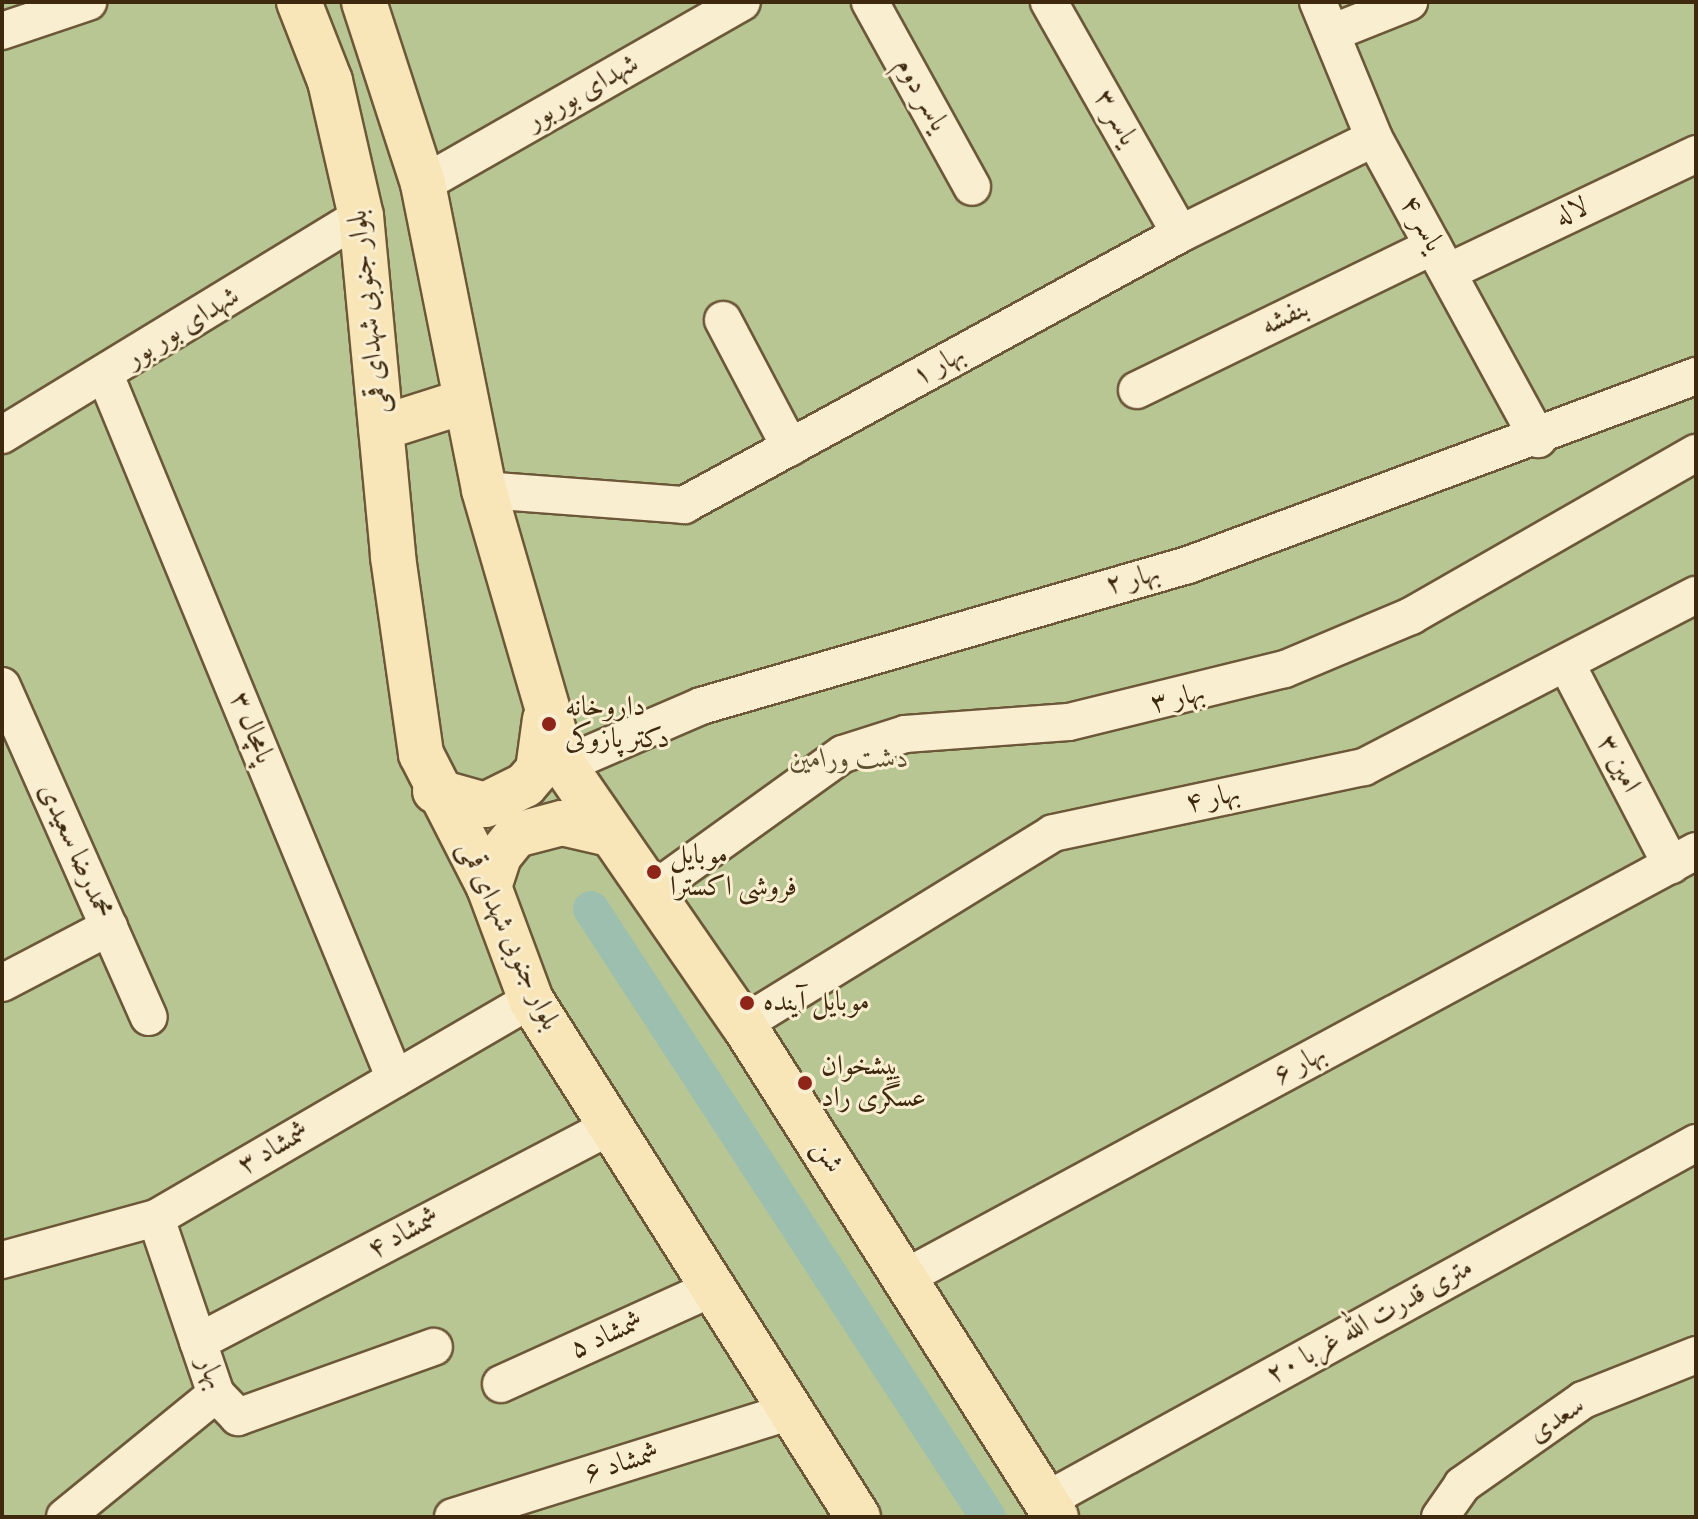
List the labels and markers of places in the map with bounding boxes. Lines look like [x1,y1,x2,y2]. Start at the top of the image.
place label: داروخانه دکتر پازوکی [565,691,670,757]
marker: داروخانه دکتر پازوکی [540,715,558,733]
place label: موبایل فروشی اکسترا [670,839,797,905]
marker: موبایل فروشی اکسترا [645,863,663,881]
place label: موبایل آینده [763,986,870,1020]
marker: موبایل آینده [738,994,756,1012]
place label: پیشخوان عسگری راد [821,1050,926,1116]
marker: پیشخوان عسگری راد [796,1074,814,1092]

